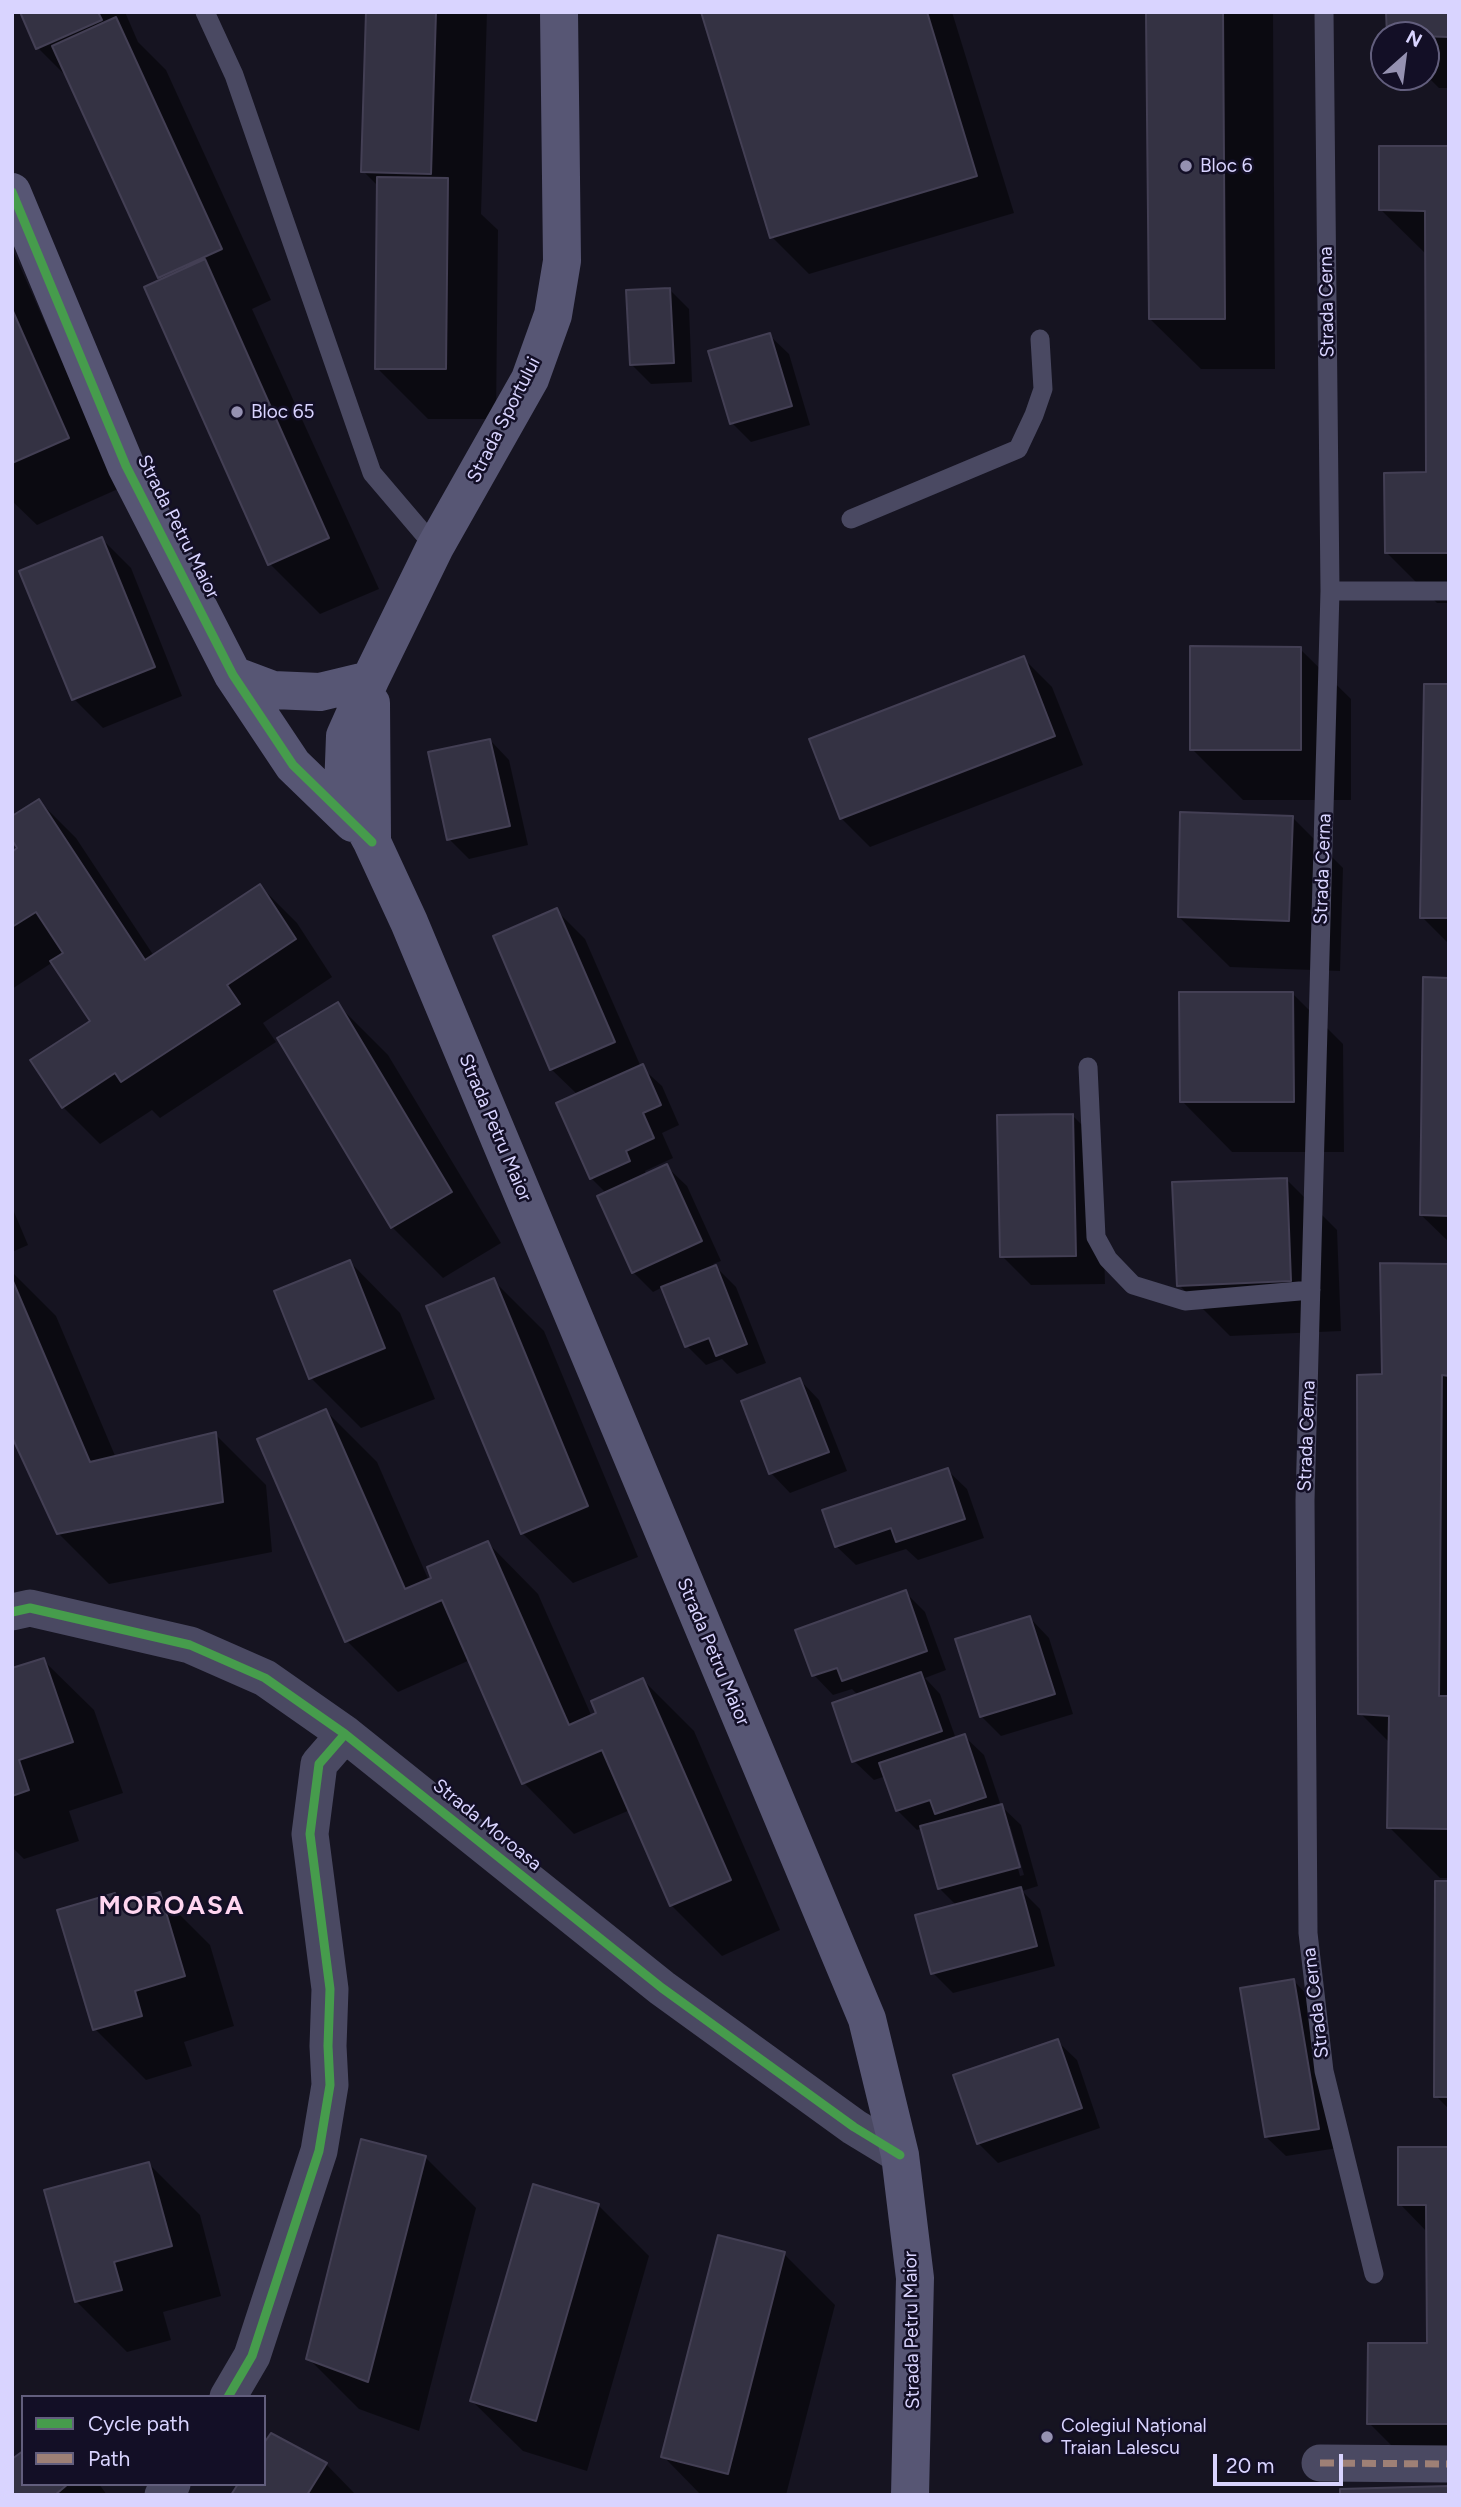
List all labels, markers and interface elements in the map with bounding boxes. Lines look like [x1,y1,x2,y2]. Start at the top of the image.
north arrow [1370,21,1440,91]
text: N [1402,25,1426,52]
place label: Bloc 6 [1200,155,1253,177]
marker: Bloc 6 [1178,158,1194,174]
street label: Strada Cerna [1315,246,1339,358]
street label: Strada Sportului [463,353,545,487]
place label: Bloc 65 [251,401,314,423]
marker: Bloc 65 [229,404,245,420]
street label: Strada Petru Maior [132,451,224,603]
street label: Strada Cerna [1310,813,1336,925]
street label: Strada Petru Maior [454,1051,536,1205]
street label: Strada Cerna [1294,1380,1320,1492]
street label: Strada Petru Maior [672,1575,754,1729]
street label: Strada Moroasa [428,1774,546,1876]
district label: MOROASA [99,1890,245,1922]
street label: Strada Cerna [1298,1946,1334,2060]
street label: Strada Petru Maior [899,2251,925,2409]
legend [21,2395,266,2486]
text: Cycle path [88,2411,189,2436]
place label: Colegiul Național Traian Lalescu [1061,2415,1207,2459]
marker: Colegiul Național Traian Lalescu [1039,2429,1055,2445]
scale bar [1216,2440,1346,2484]
text: Path [88,2446,130,2471]
text: 20 m [1226,2453,1274,2478]

